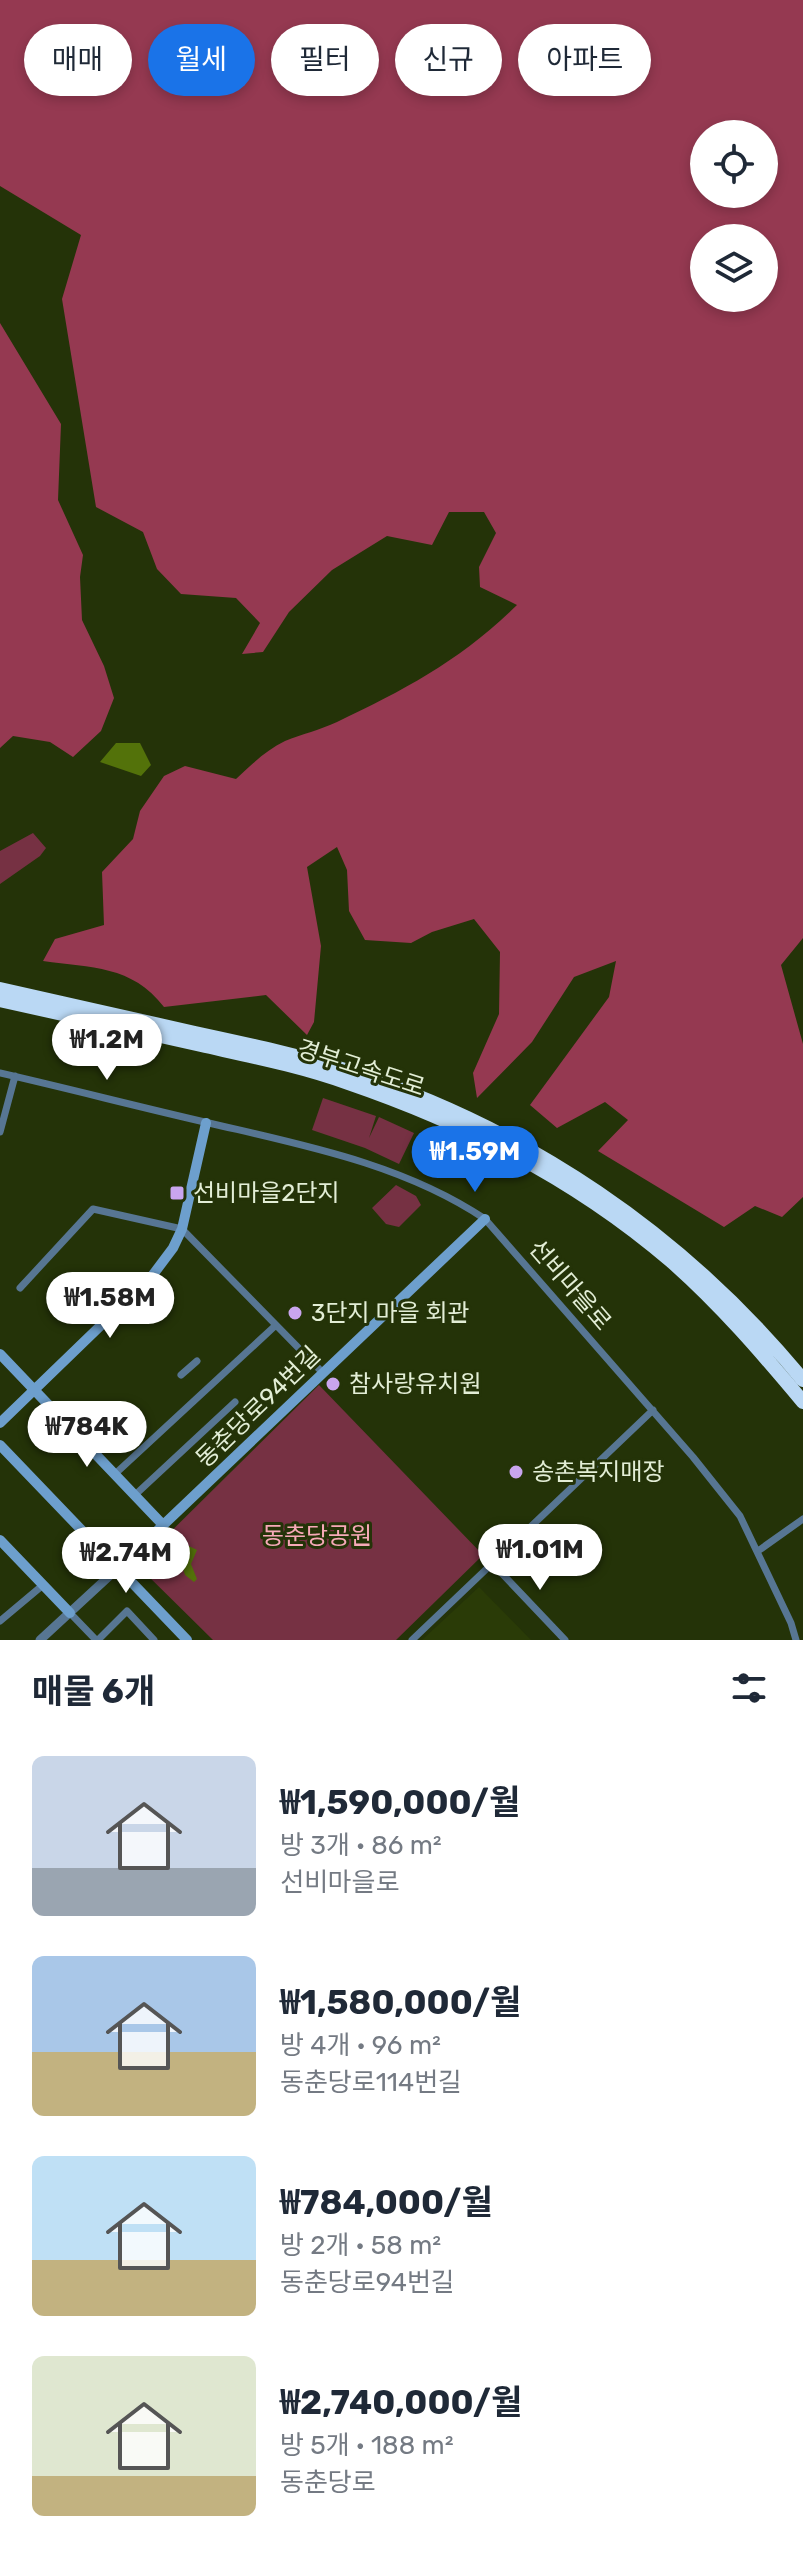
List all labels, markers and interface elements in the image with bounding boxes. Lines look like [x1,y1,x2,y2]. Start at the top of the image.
chip: 매매 [24,24,132,96]
chip: 월세 [148,24,255,96]
chip: 필터 [271,24,379,96]
chip: 신규 [395,24,502,96]
chip: 아파트 [518,24,651,96]
map controls [690,120,778,312]
button: locate [690,120,778,208]
button: layers [690,224,778,312]
pin: ₩1.2M [51,1014,163,1082]
text: ₩1.2M [70,1024,144,1055]
street label: 경부고속도로 [294,1034,428,1102]
pin: ₩1.59M [410,1126,540,1194]
text: ₩1.59M [430,1136,520,1167]
place label: 선비마을2단지 [193,1179,340,1207]
marker: 선비마을2단지 [168,1184,186,1202]
street label: 선비마을로 [523,1234,617,1336]
pin: ₩1.58M [45,1272,175,1340]
text: ₩1.58M [64,1282,156,1313]
place label: 3단지 마을 회관 [311,1299,470,1327]
marker: 3단지 마을 회관 [286,1304,304,1322]
street label: 동춘당로94번길 [190,1341,326,1473]
place label: 참사랑유치원 [349,1370,481,1398]
marker: 참사랑유치원 [324,1375,342,1393]
pin: ₩784K [31,1401,143,1469]
text: ₩784K [46,1411,128,1442]
place label: 송촌복지매장 [532,1458,664,1486]
marker: 송촌복지매장 [507,1463,525,1481]
park label: 동춘당공원 [262,1522,372,1550]
pin: ₩1.01M [475,1524,605,1592]
pin: ₩2.74M [61,1527,191,1595]
text: ₩1.01M [496,1534,584,1565]
text: ₩2.74M [80,1537,172,1568]
icon: filters [727,1666,771,1710]
text: 매물 6개 [32,1671,155,1712]
text: ₩1,590,000/월 [280,1782,520,1823]
icon: home [96,1788,192,1884]
text: 방 3개 · 86 m² [280,1830,442,1861]
text: 선비마을로 [280,1867,400,1898]
text: ₩1,580,000/월 [280,1982,521,2023]
icon: home [96,1988,192,2084]
text: 방 4개 · 96 m² [280,2030,441,2061]
text: 동춘당로114번길 [280,2067,462,2098]
text: ₩784,000/월 [280,2182,493,2223]
icon: home [96,2188,192,2284]
text: 방 2개 · 58 m² [280,2230,441,2261]
text: 동춘당로94번길 [280,2267,455,2298]
text: ₩2,740,000/월 [280,2382,522,2423]
icon: home [96,2388,192,2484]
text: 방 5개 · 188 m² [280,2430,454,2461]
text: 동춘당로 [280,2467,376,2498]

